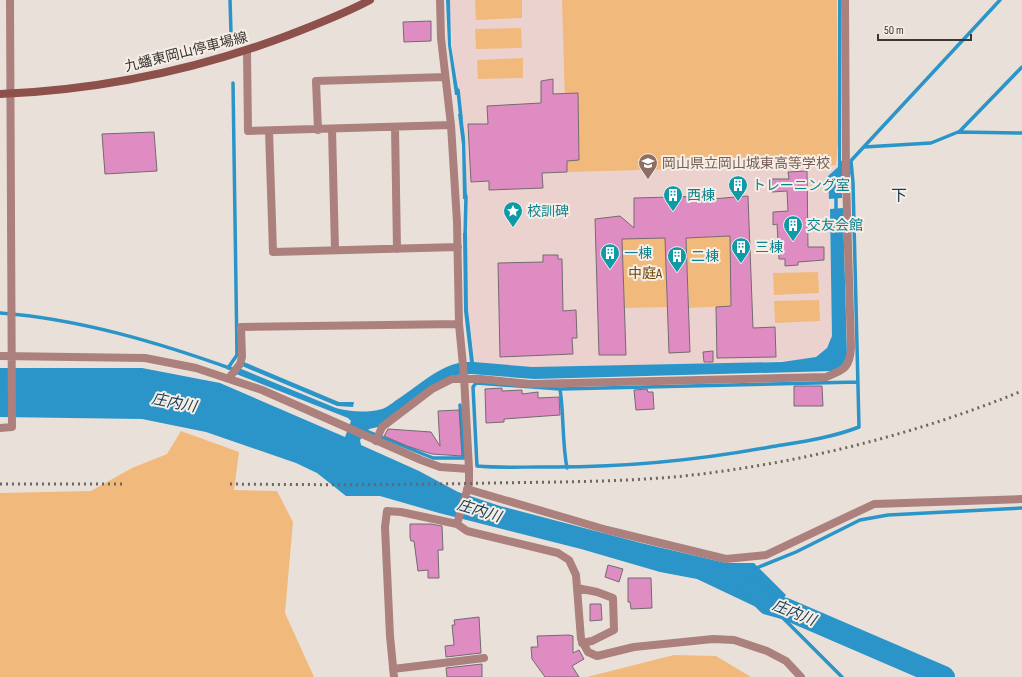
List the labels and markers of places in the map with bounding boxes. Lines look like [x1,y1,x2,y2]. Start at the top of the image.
school or university icon: 岡山県立岡山城東高等学校 [637,152,659,180]
place label: 岡山県立岡山城東高等学校 [662,155,830,172]
building icon: トレーニング室 [727,174,749,202]
place label: トレーニング室 [752,177,850,194]
building icon: 西棟 [662,184,684,212]
place label: 西棟 [687,187,715,204]
place icon: 校訓碑 [502,200,524,228]
place label: 校訓碑 [527,203,569,220]
building icon: 交友会館 [782,214,804,242]
place label: 交友会館 [807,217,863,234]
building icon: 三棟 [730,236,752,264]
place label: 三棟 [755,239,783,256]
building icon: 一棟 [599,242,621,270]
place label: 一棟 [624,245,652,262]
building icon: 二棟 [666,245,688,273]
place label: 二棟 [691,248,719,265]

